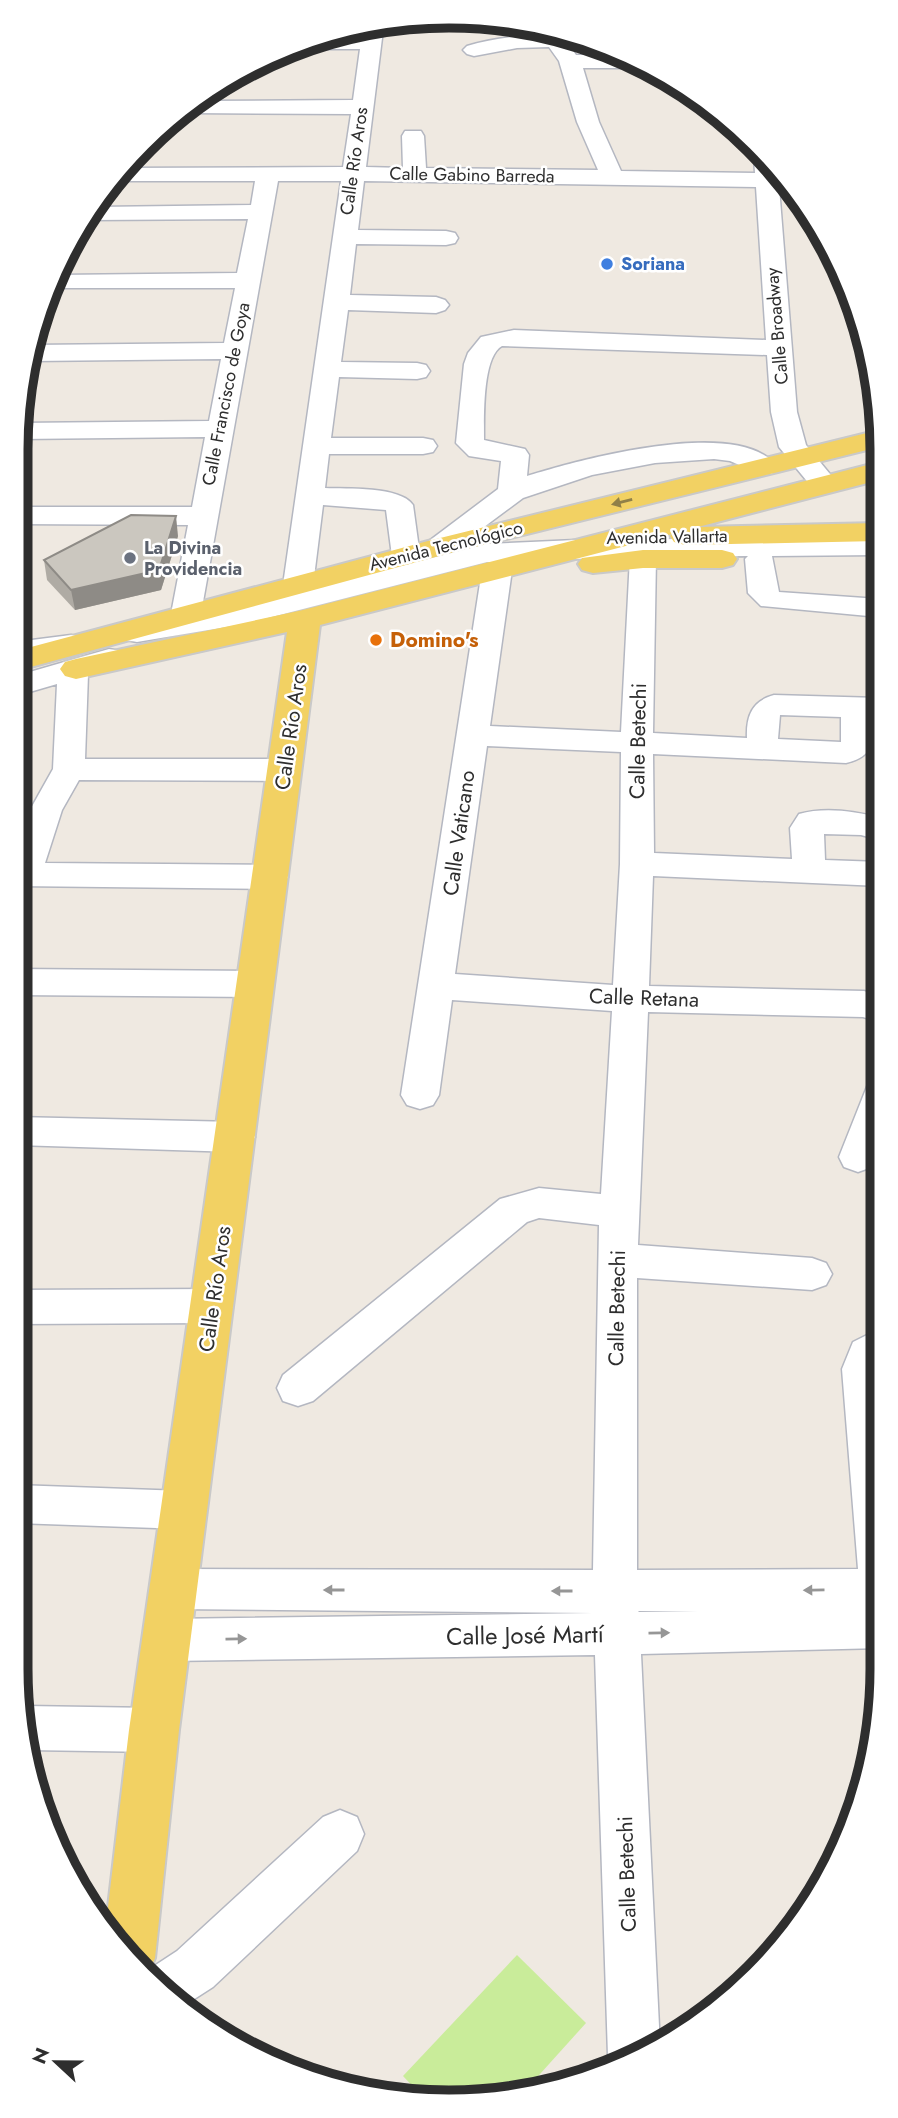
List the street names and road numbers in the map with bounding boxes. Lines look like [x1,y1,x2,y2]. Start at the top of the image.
street label: Calle Río Aros [334,105,374,217]
street label: Calle Gabino Barreda [389,161,555,189]
street label: Calle Broadway [759,266,795,386]
street label: Calle Francisco de Goya [195,300,257,488]
street label: Avenida Tecnológico [366,514,526,578]
street label: Avenida Vallarta [606,523,728,551]
street label: Calle Río Aros [267,662,315,792]
street label: Calle Betechi [622,683,654,799]
street label: Calle Vaticano [435,768,483,898]
street label: Calle Retana [588,981,700,1015]
street label: Calle Río Aros [191,1224,239,1354]
street label: Calle Betechi [601,1250,633,1366]
street label: Calle José Martí [446,1616,605,1654]
street label: Calle Betechi [610,1815,644,1933]

